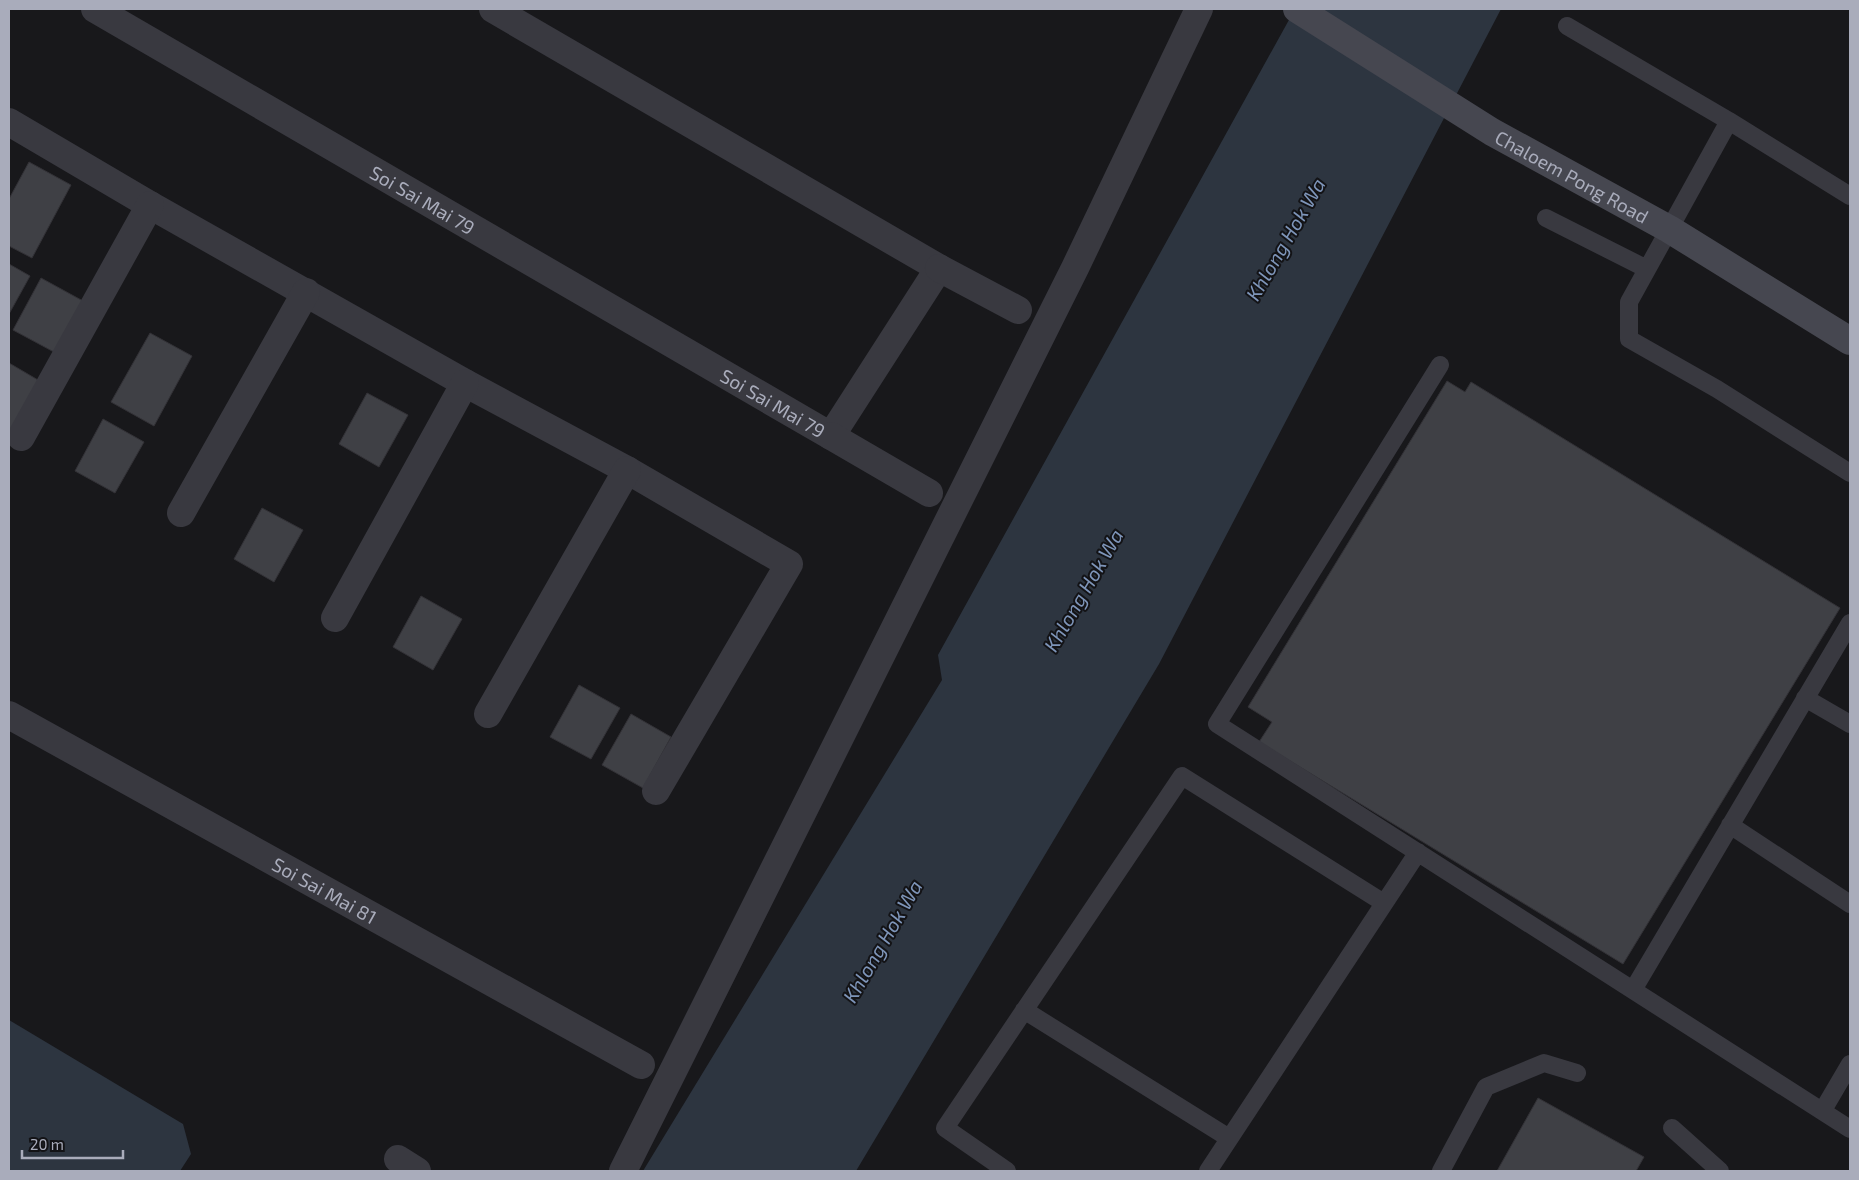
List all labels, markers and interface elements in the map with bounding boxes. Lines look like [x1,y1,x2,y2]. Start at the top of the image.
street label: Chaloem Pong Road [1491,125,1653,227]
street label: Soi Sai Mai 79 [366,160,479,239]
water label: Khlong Hok Wa [1240,174,1330,304]
street label: Soi Sai Mai 79 [717,363,830,442]
water label: Khlong Hok Wa [1038,525,1128,655]
street label: Soi Sai Mai 81 [269,852,381,928]
water label: Khlong Hok Wa [837,876,927,1006]
scale bar [22,1128,124,1160]
text: 20 m [30,1135,64,1153]

